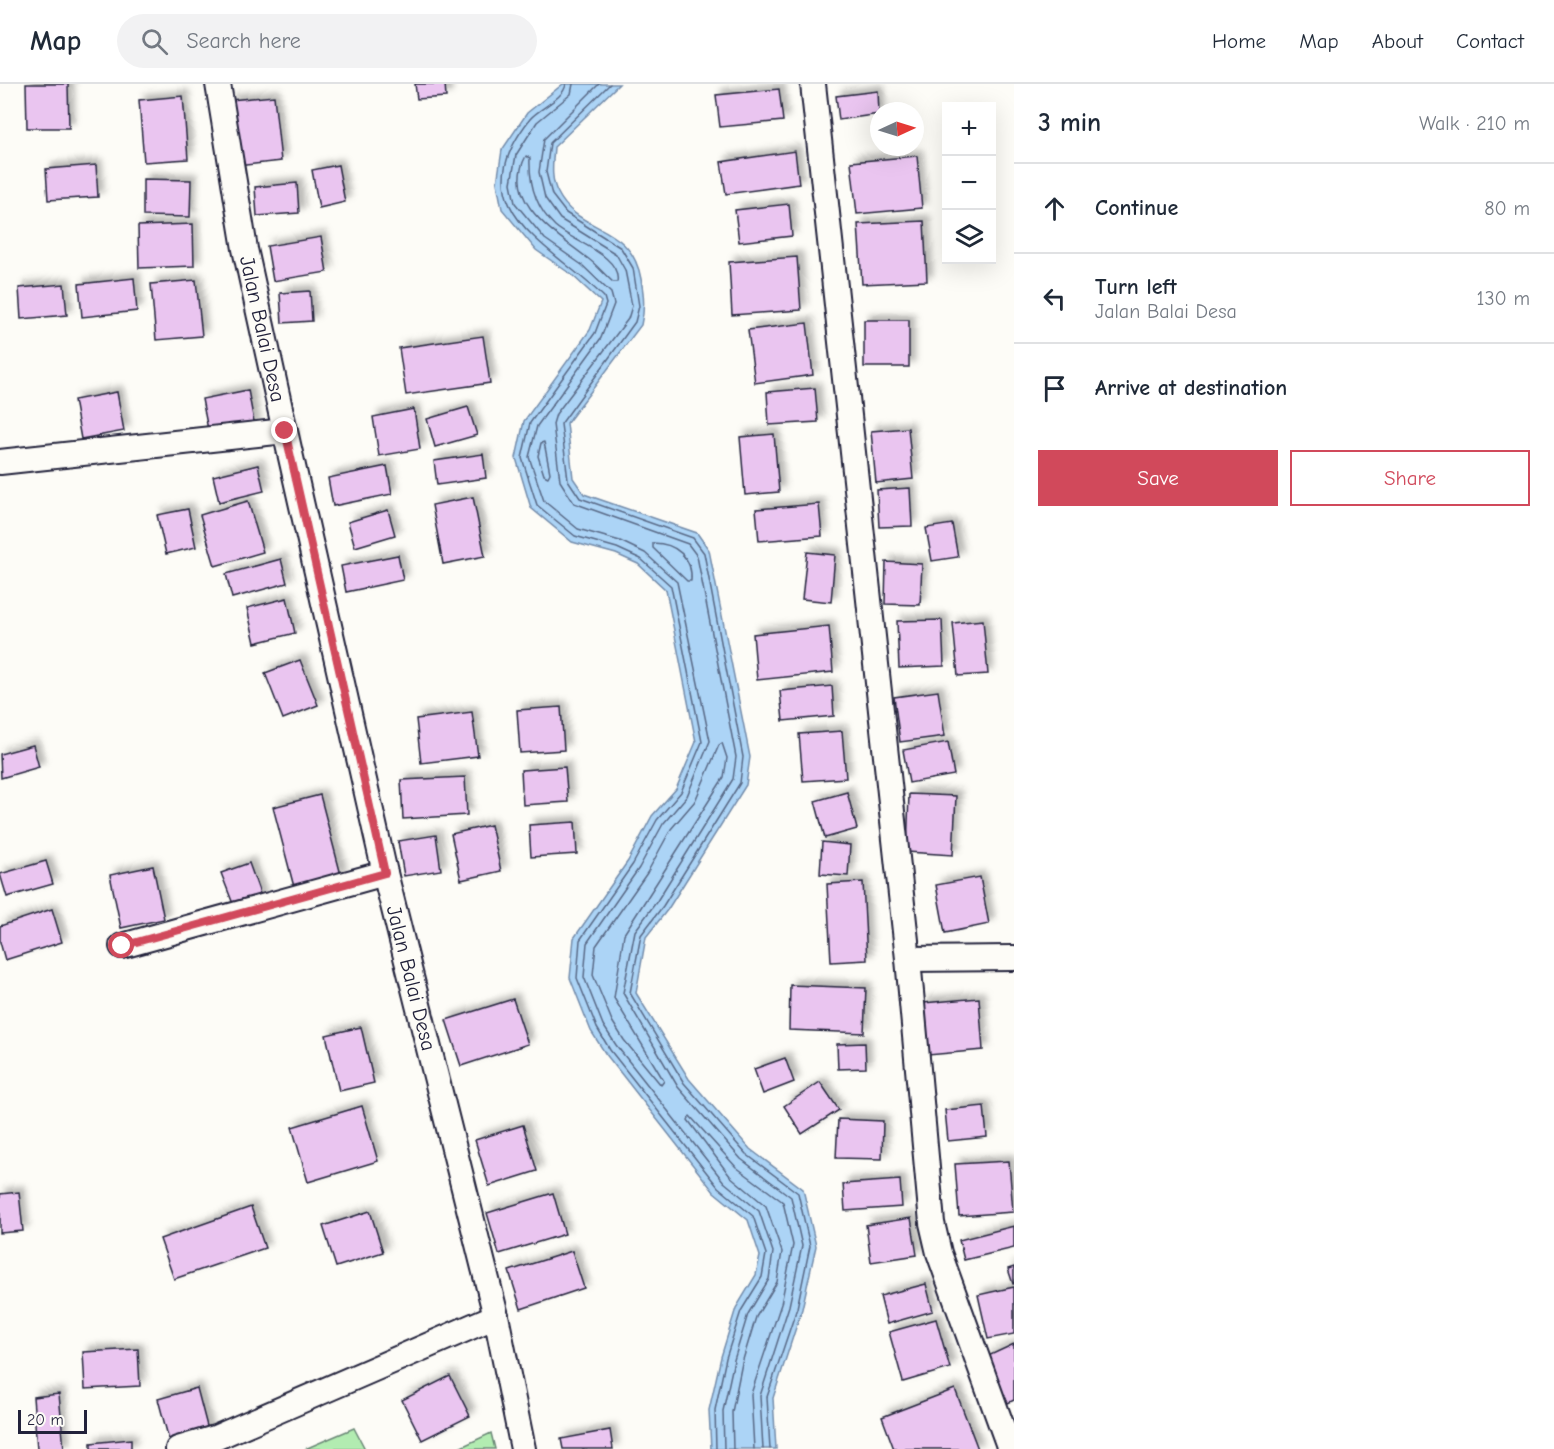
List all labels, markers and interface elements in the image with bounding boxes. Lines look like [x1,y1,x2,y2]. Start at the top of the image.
search box [117,14,537,68]
text: Map [30,25,81,57]
icon: search [138,25,171,58]
text: Search here [186,28,301,54]
text: Home [1212,29,1266,53]
text: Map [1299,29,1339,53]
text: About [1372,29,1423,53]
text: Contact [1456,29,1524,53]
north arrow [870,102,924,156]
map controls [942,102,996,264]
button: + [942,102,996,156]
text: 3 min [1038,108,1101,138]
text: Walk · 210 m [1419,112,1530,135]
button: − [942,156,996,210]
icon: ahead [1038,192,1071,225]
text: Continue [1095,195,1178,221]
text: 80 m [1484,197,1530,220]
button: layers [942,210,996,264]
street label: Jalan Balai Desa [235,254,290,404]
text: Turn left [1095,274,1177,300]
icon: left [1038,282,1071,315]
text: 130 m [1477,287,1530,310]
text: Jalan Balai Desa [1095,300,1237,323]
icon: arrive [1038,372,1071,405]
text: Arrive at destination [1095,375,1287,401]
route end [271,417,297,443]
button: Save [1038,450,1278,506]
button: Share [1290,450,1530,506]
street label: Jalan Balai Desa [382,903,441,1053]
route start [108,932,134,958]
scale bar [18,1407,87,1434]
text: 20 m [27,1411,64,1429]

